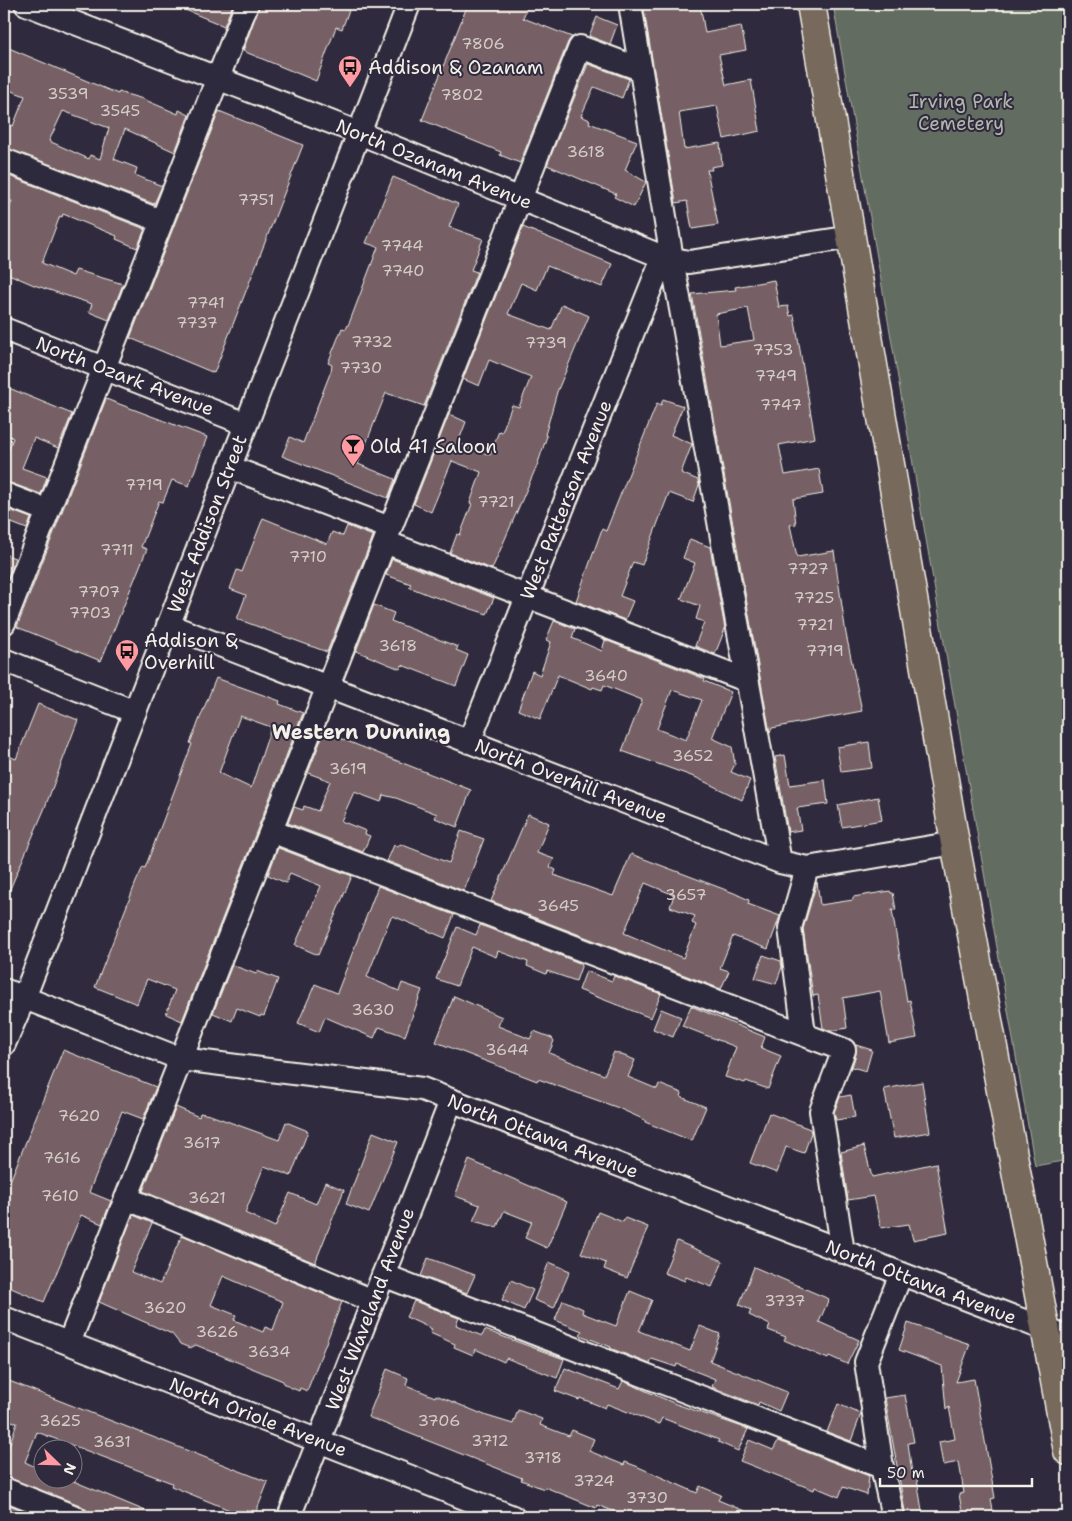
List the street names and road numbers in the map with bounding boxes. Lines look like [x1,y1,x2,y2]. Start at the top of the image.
street label: North Ozanam Avenue [332,113,536,215]
street label: North Ozark Avenue [32,331,218,421]
street label: West Patterson Avenue [514,396,618,604]
street label: West Addison Street [161,431,253,617]
street label: North Overhill Avenue [471,733,671,829]
street label: North Ottawa Avenue [444,1088,642,1184]
street label: West Waveland Avenue [320,1204,420,1414]
street label: North Ottawa Avenue [822,1234,1020,1330]
street label: North Oriole Avenue [165,1372,351,1462]

